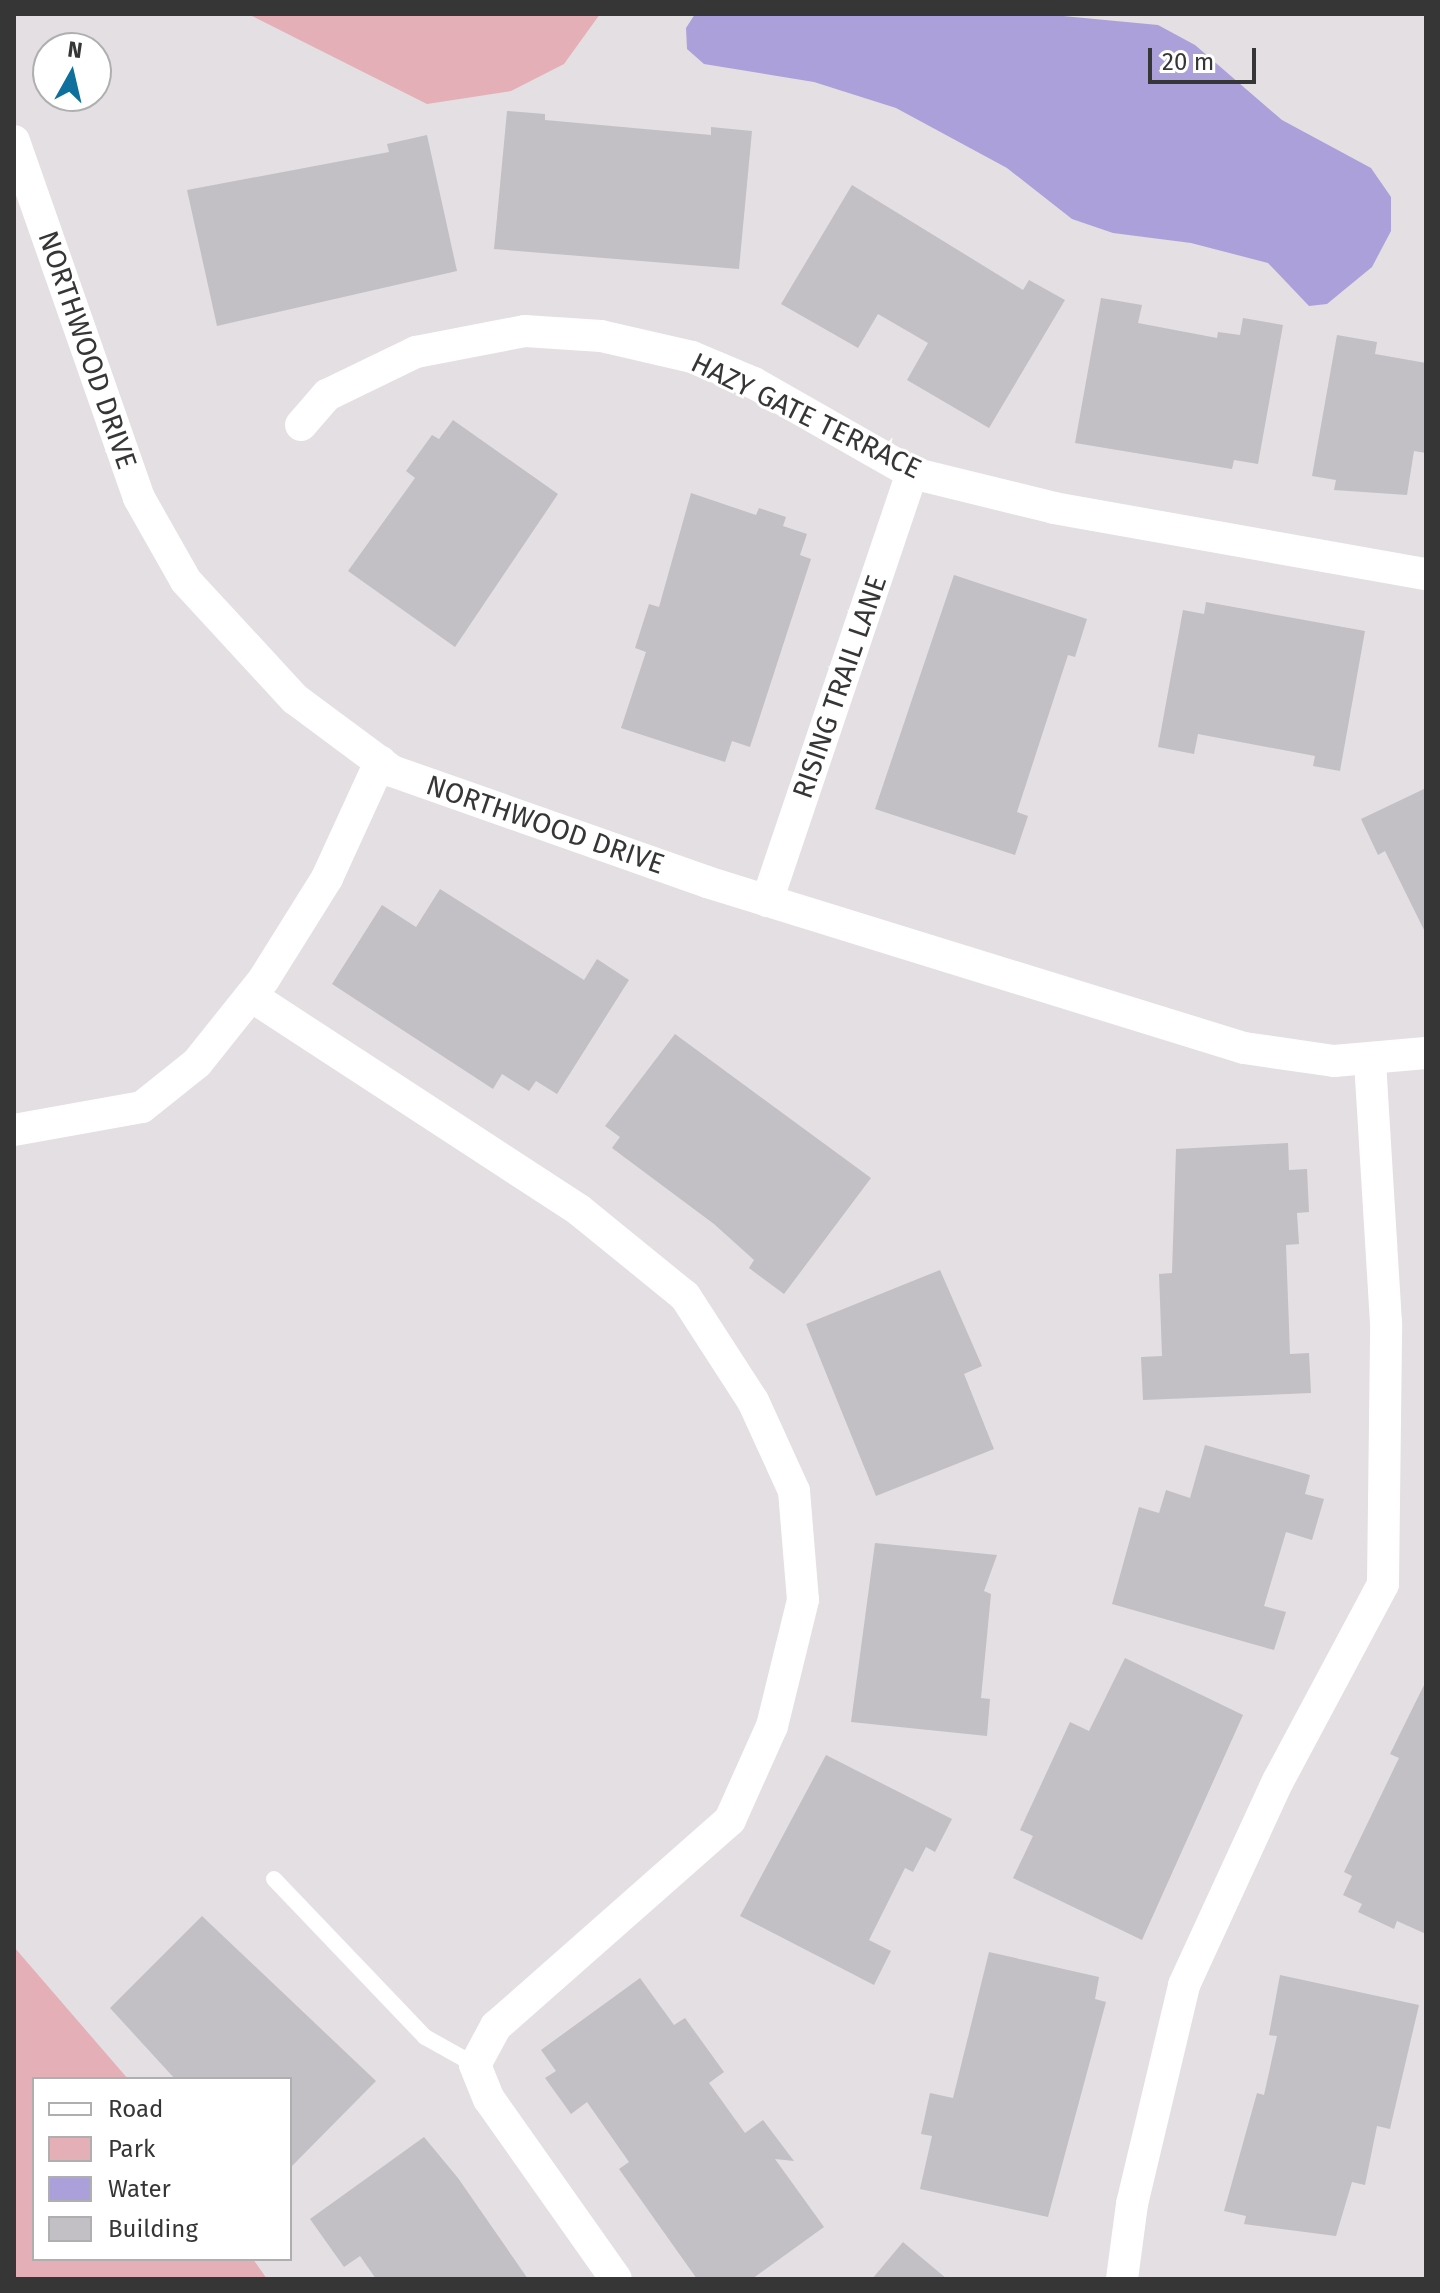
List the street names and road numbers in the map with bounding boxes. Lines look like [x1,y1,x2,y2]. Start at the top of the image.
street label: NORTHWOOD DRIVE [30,227,144,473]
street label: HAZY GATE TERRACE [686,346,926,486]
street label: RISING TRAIL LANE [786,571,894,803]
street label: NORTHWOOD DRIVE [422,768,668,882]

